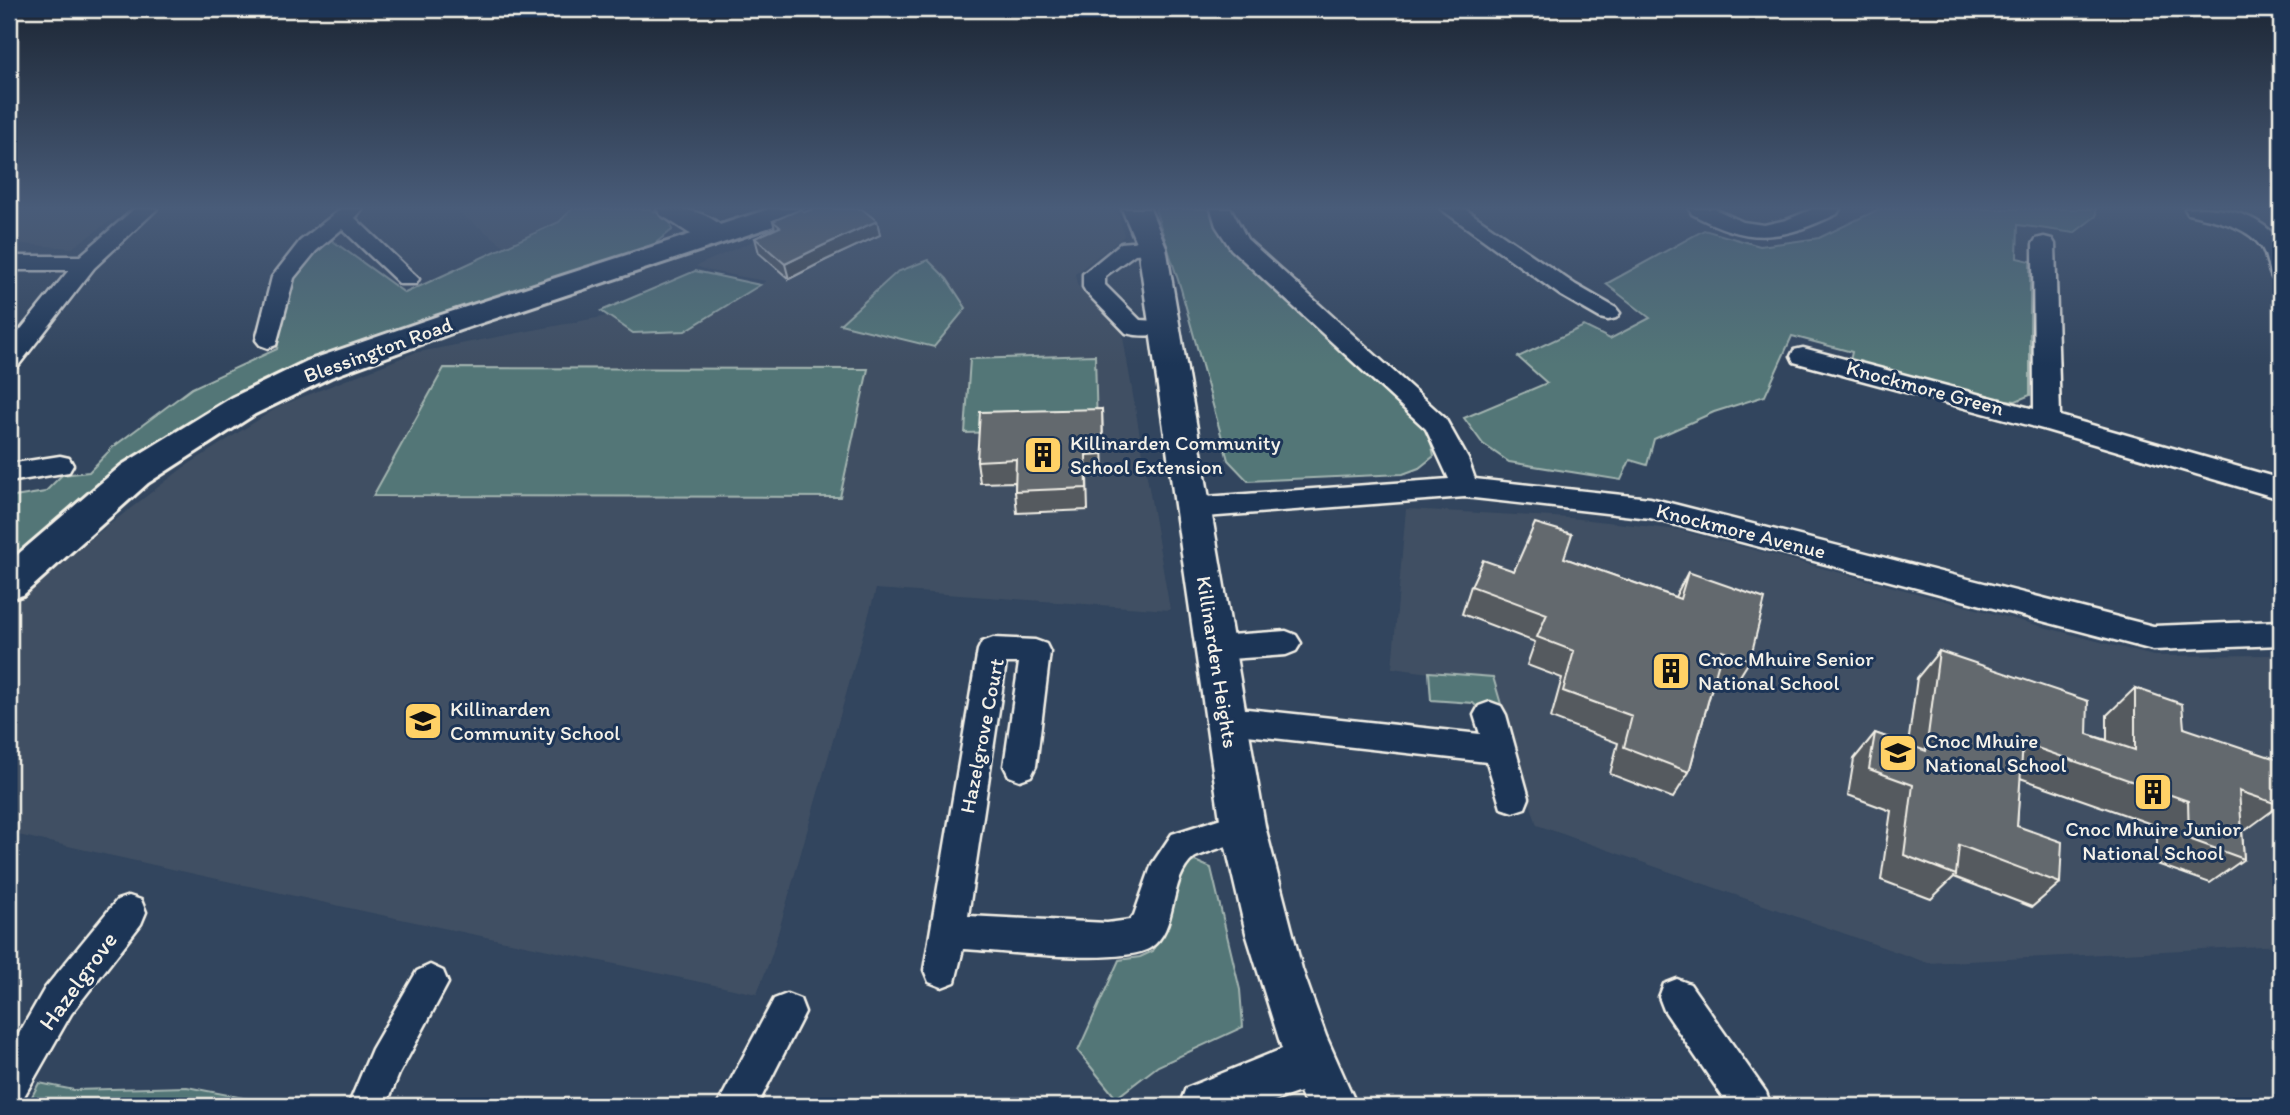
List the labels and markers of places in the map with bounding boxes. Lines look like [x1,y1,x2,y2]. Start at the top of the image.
place label: Killinarden Community School Extension [1070,430,1281,479]
building icon: Killinarden Community School Extension [1022,434,1064,476]
place label: Cnoc Mhuire Senior National School [1698,646,1874,695]
building icon: Cnoc Mhuire Senior National School [1650,650,1692,692]
place label: Killinarden Community School [450,696,620,745]
school or university icon: Killinarden Community School [402,700,444,742]
place label: Cnoc Mhuire National School [1925,728,2066,777]
school or university icon: Cnoc Mhuire National School [1877,732,1919,774]
building icon: Cnoc Mhuire Junior National School [2132,771,2174,813]
place label: Cnoc Mhuire Junior National School [2065,816,2241,865]

